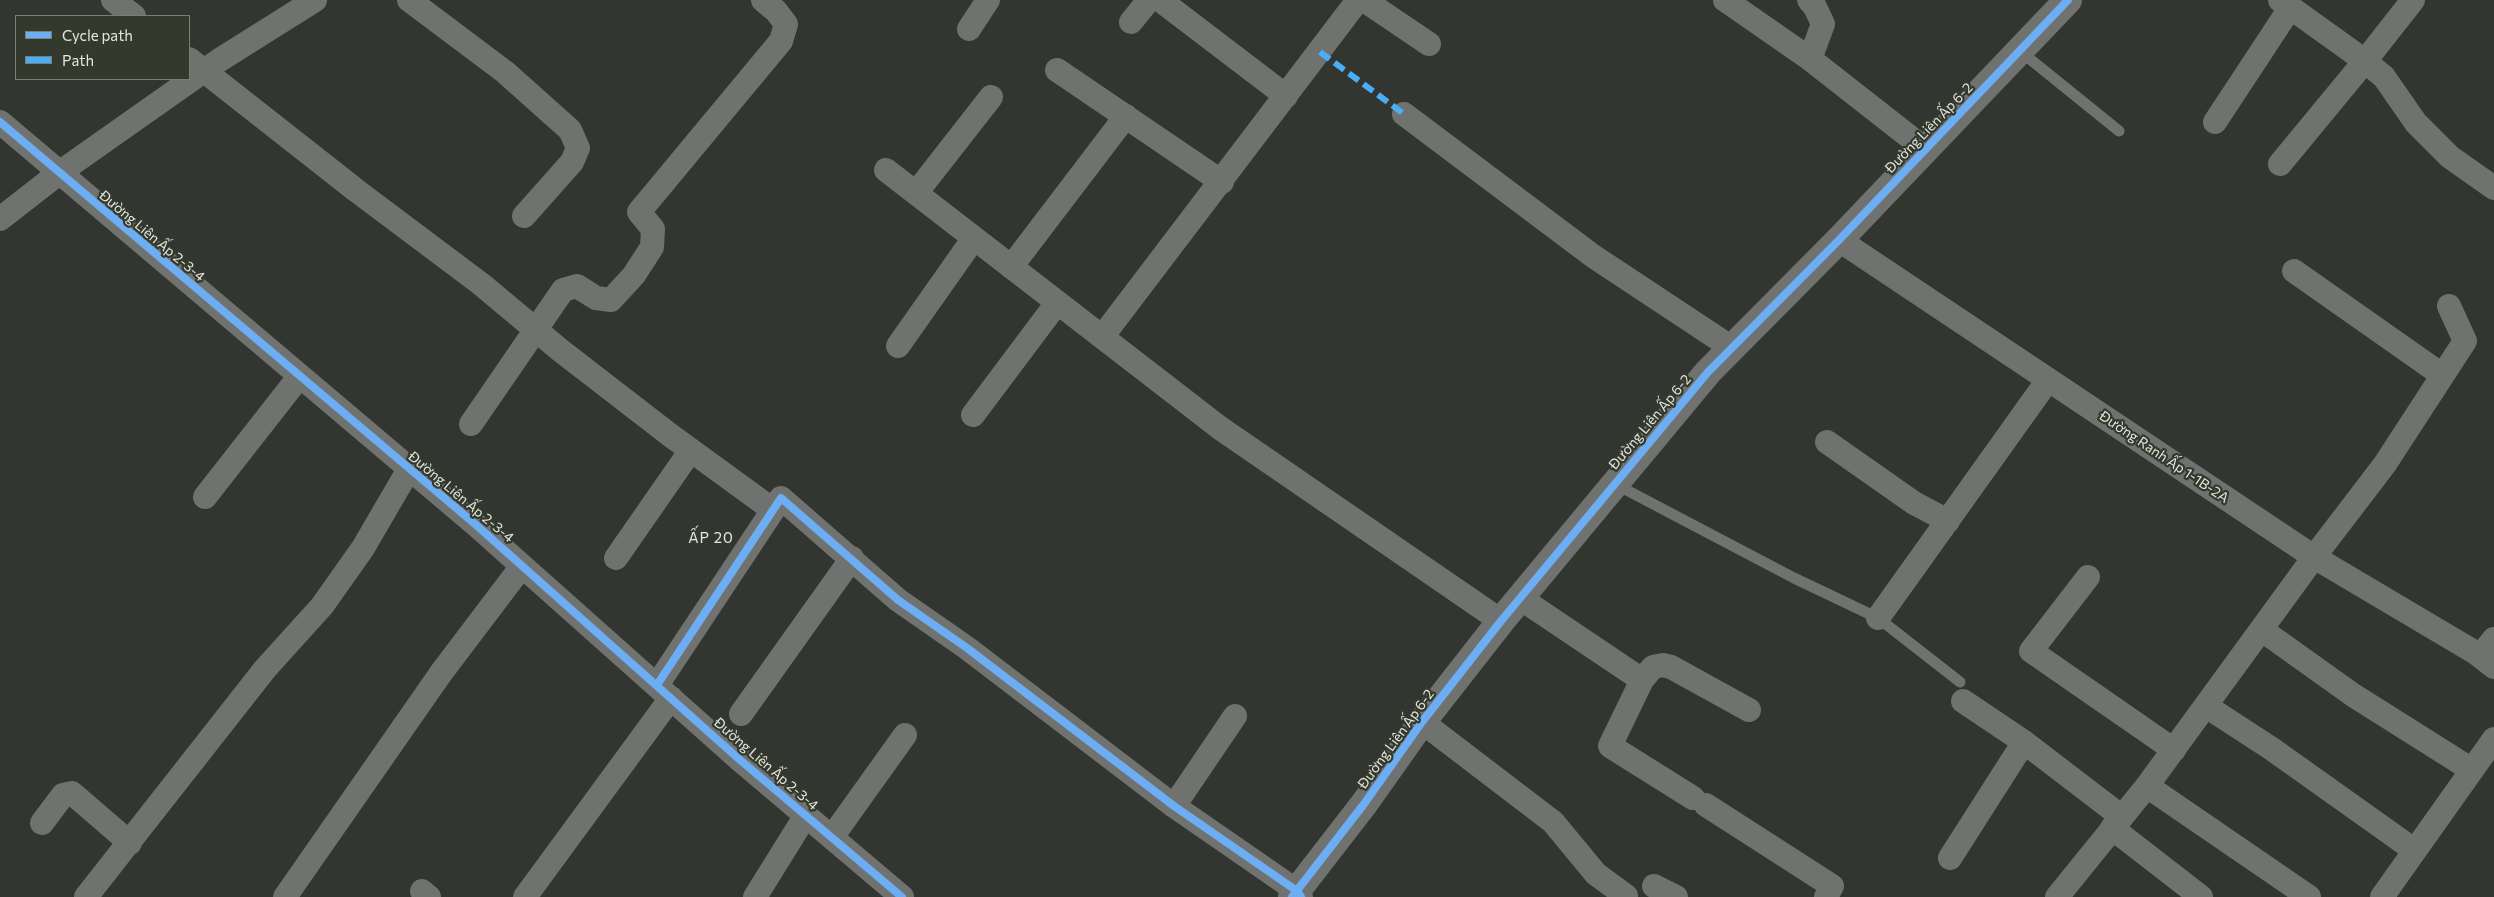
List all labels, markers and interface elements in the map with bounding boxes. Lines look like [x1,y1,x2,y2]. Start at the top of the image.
legend [15,15,190,80]
text: Cycle path [62,26,133,44]
text: Path [62,51,94,69]
street label: Đường Liên Ấp 6-2 [1882,79,1976,177]
street label: Đường Liên Ấp 2-3-4 [96,187,208,285]
street label: Đường Liên Ấp 6-2 [1605,371,1695,473]
street label: Đường Ranh Ấp 1-1B-2A [2096,407,2232,507]
street label: Đường Liên Ấp 2-3-4 [405,448,517,546]
district label: ẤP 20 [688,529,734,547]
street label: Đường Liên Ấp 6-2 [1354,686,1438,792]
street label: Đường Liên Ấp 2-3-4 [710,714,822,814]

